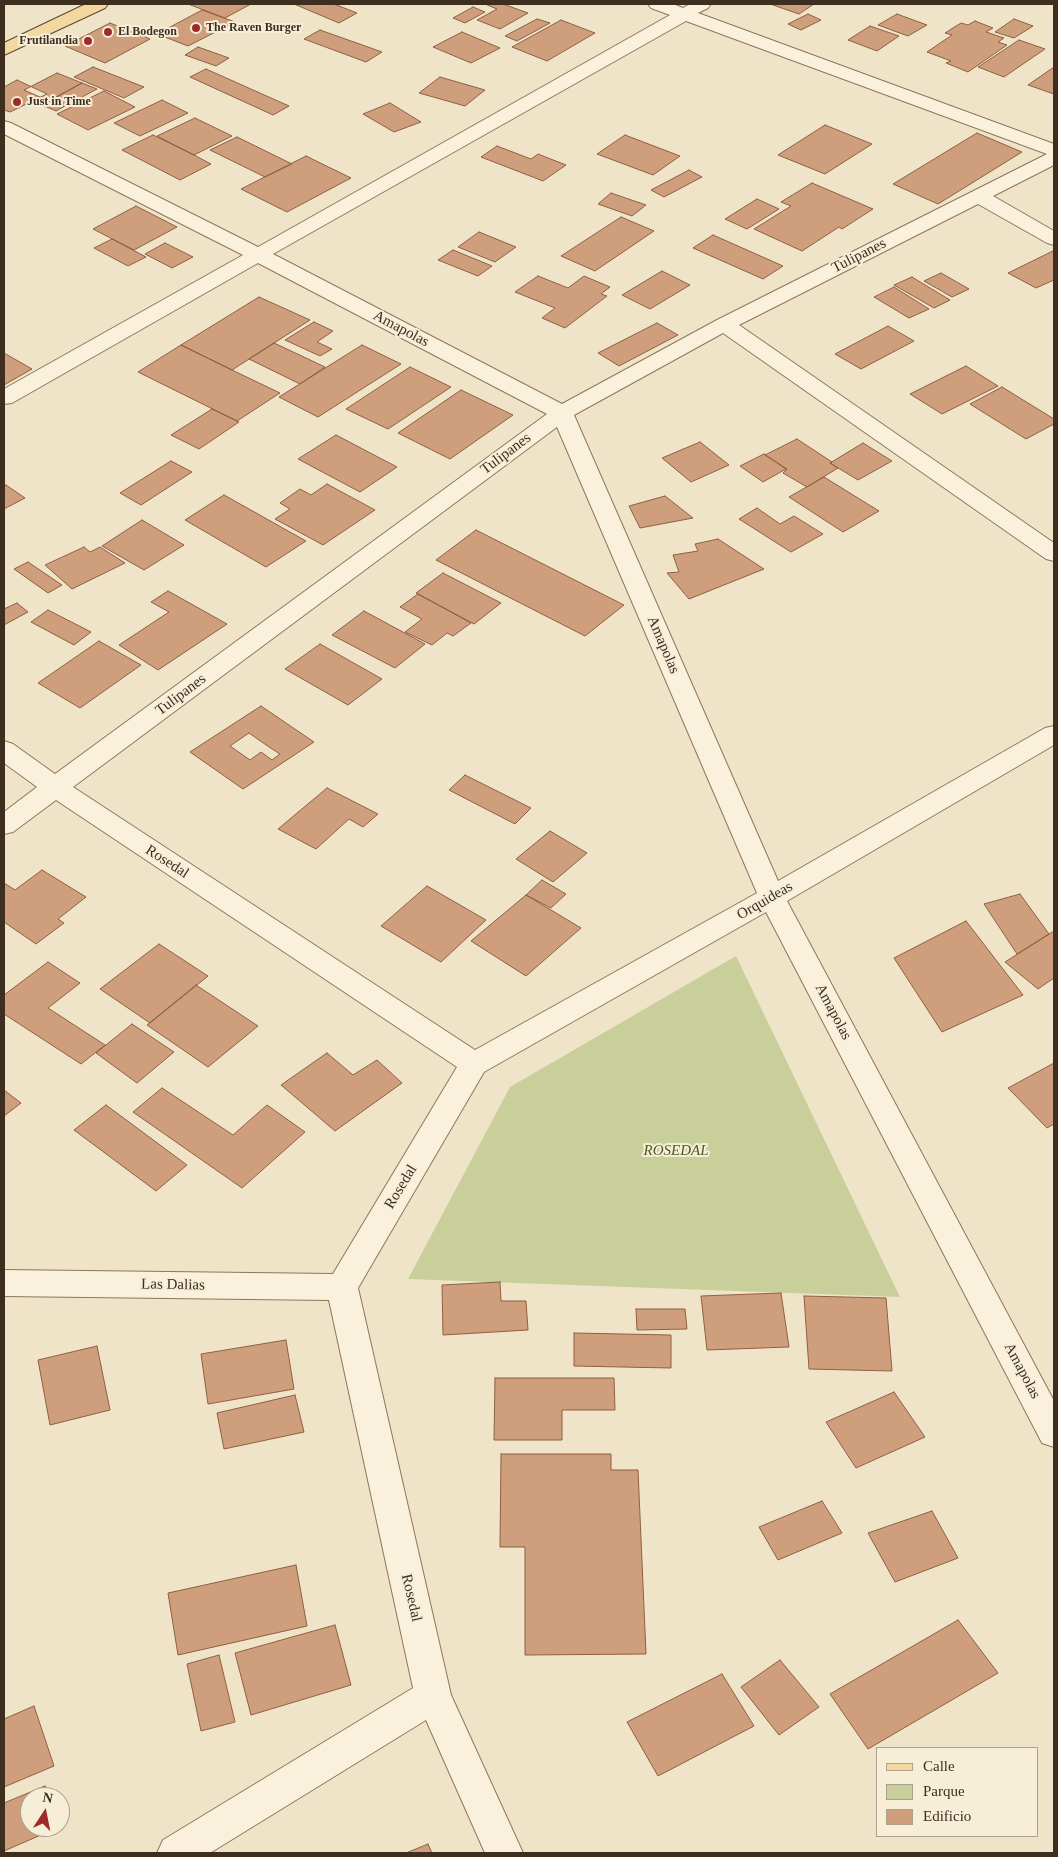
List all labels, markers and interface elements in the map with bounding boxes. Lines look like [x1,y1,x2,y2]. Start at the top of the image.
place label: The Raven Burger [206,21,301,35]
marker: The Raven Burger [190,22,202,34]
place label: El Bodegon [118,25,177,39]
marker: El Bodegon [102,26,114,38]
place label: Frutilandia [19,34,78,48]
marker: Frutilandia [82,35,94,47]
place label: Just in Time [27,95,91,109]
marker: Just in Time [11,96,23,108]
street label: Tulipanes [829,235,889,277]
street label: Amapolas [370,307,432,351]
street label: Tulipanes [477,429,535,479]
street label: Amapolas [643,613,683,677]
street label: Tulipanes [152,670,210,720]
street label: Rosedal [142,841,192,883]
street label: Orquideas [734,878,796,924]
street label: Amapolas [811,981,855,1043]
park label: ROSEDAL [644,1142,708,1160]
street label: Rosedal [381,1162,421,1212]
street label: Las Dalias [141,1275,205,1295]
street label: Amapolas [1000,1340,1044,1402]
street label: Rosedal [397,1572,425,1624]
legend [876,1747,1038,1837]
text: Calle [923,1758,955,1774]
text: Parque [923,1783,965,1799]
north arrow [20,1787,70,1837]
text: N [41,1789,54,1806]
text: Edificio [923,1808,971,1824]

